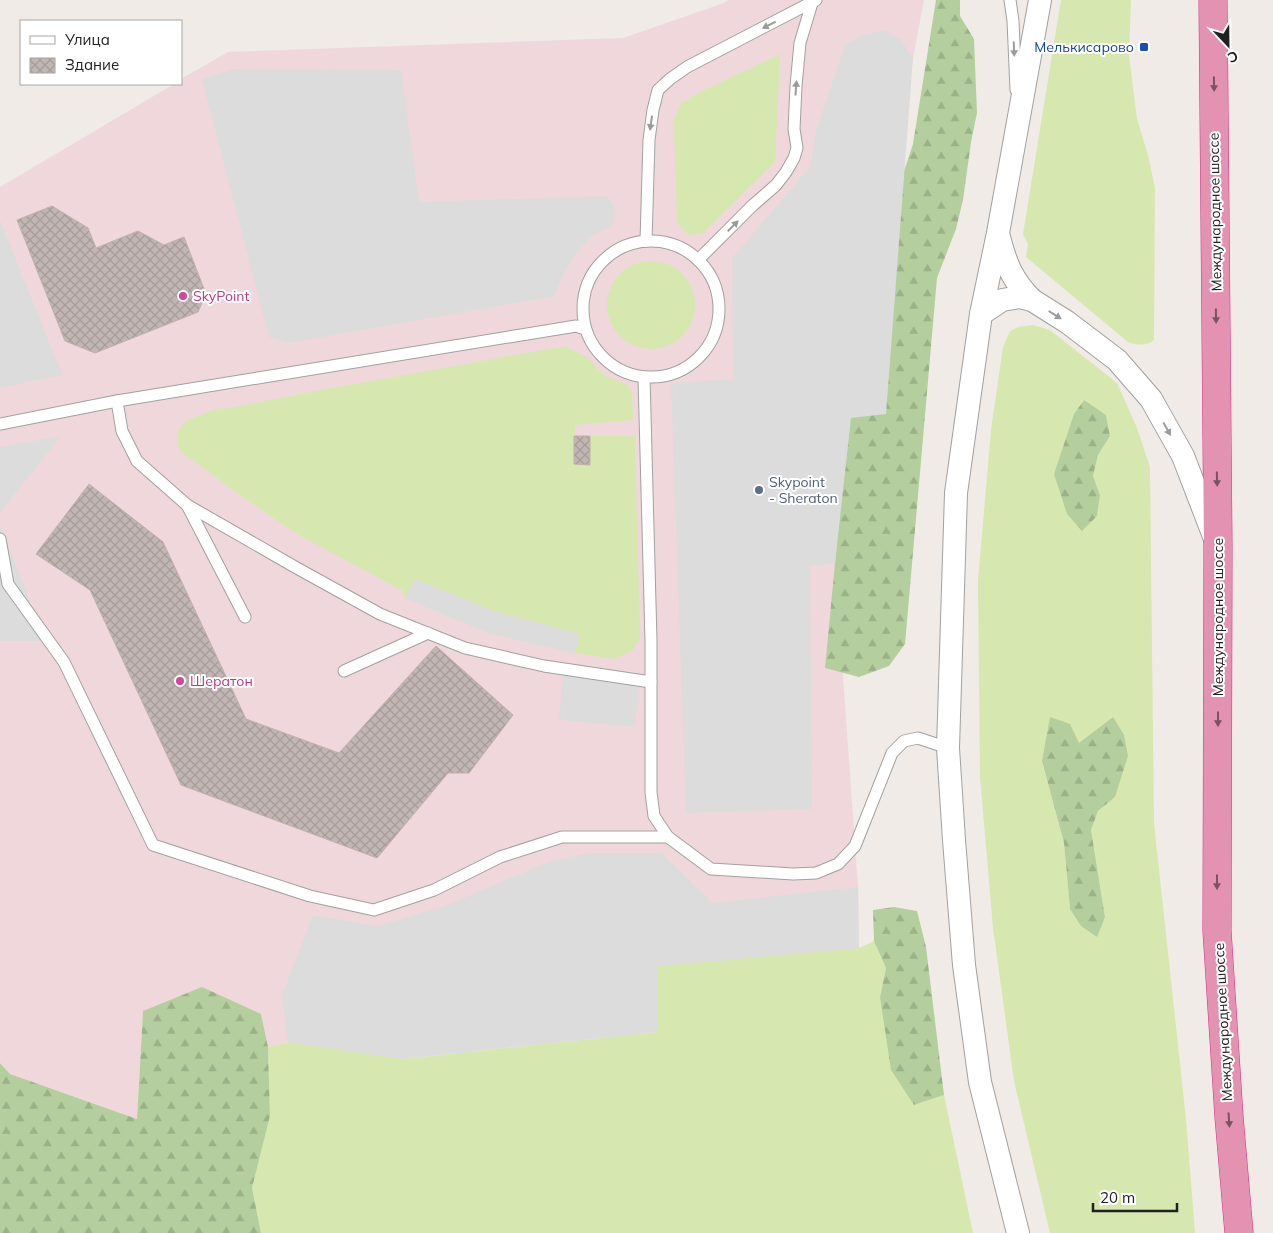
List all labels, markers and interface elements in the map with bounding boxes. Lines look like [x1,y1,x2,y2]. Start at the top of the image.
legend [20,20,182,85]
north arrow [1203,20,1253,70]
one-way arrow [762,21,776,29]
text: Улица [64,30,110,49]
place label: Мелькисарово [1034,38,1134,56]
one-way arrow [1010,41,1018,57]
marker: Мелькисарово [1138,41,1150,53]
text: С [1225,47,1241,67]
text: Здание [65,55,119,74]
one-way arrow [1210,76,1218,92]
one-way arrow [793,80,801,96]
one-way arrow [647,115,655,131]
street label: Международное шоссе [1205,132,1225,291]
one-way arrow [726,220,738,232]
place label: SkyPoint [193,287,249,305]
marker: SkyPoint [177,290,189,302]
one-way arrow [1212,308,1220,324]
one-way arrow [1049,310,1062,319]
one-way arrow [1163,422,1172,436]
one-way arrow [1214,471,1222,487]
place label: Skypoint - Sheraton [769,473,838,507]
marker: Skypoint - Sheraton [753,484,765,496]
street label: Международное шоссе [1209,537,1227,696]
place label: Шератон [190,672,253,690]
marker: Шератон [174,675,186,687]
one-way arrow [1214,711,1222,727]
one-way arrow [1213,874,1221,890]
street label: Международное шоссе [1210,942,1236,1102]
one-way arrow [1225,1112,1233,1128]
scale bar [1093,1180,1177,1212]
text: 20 m [1100,1188,1135,1207]

